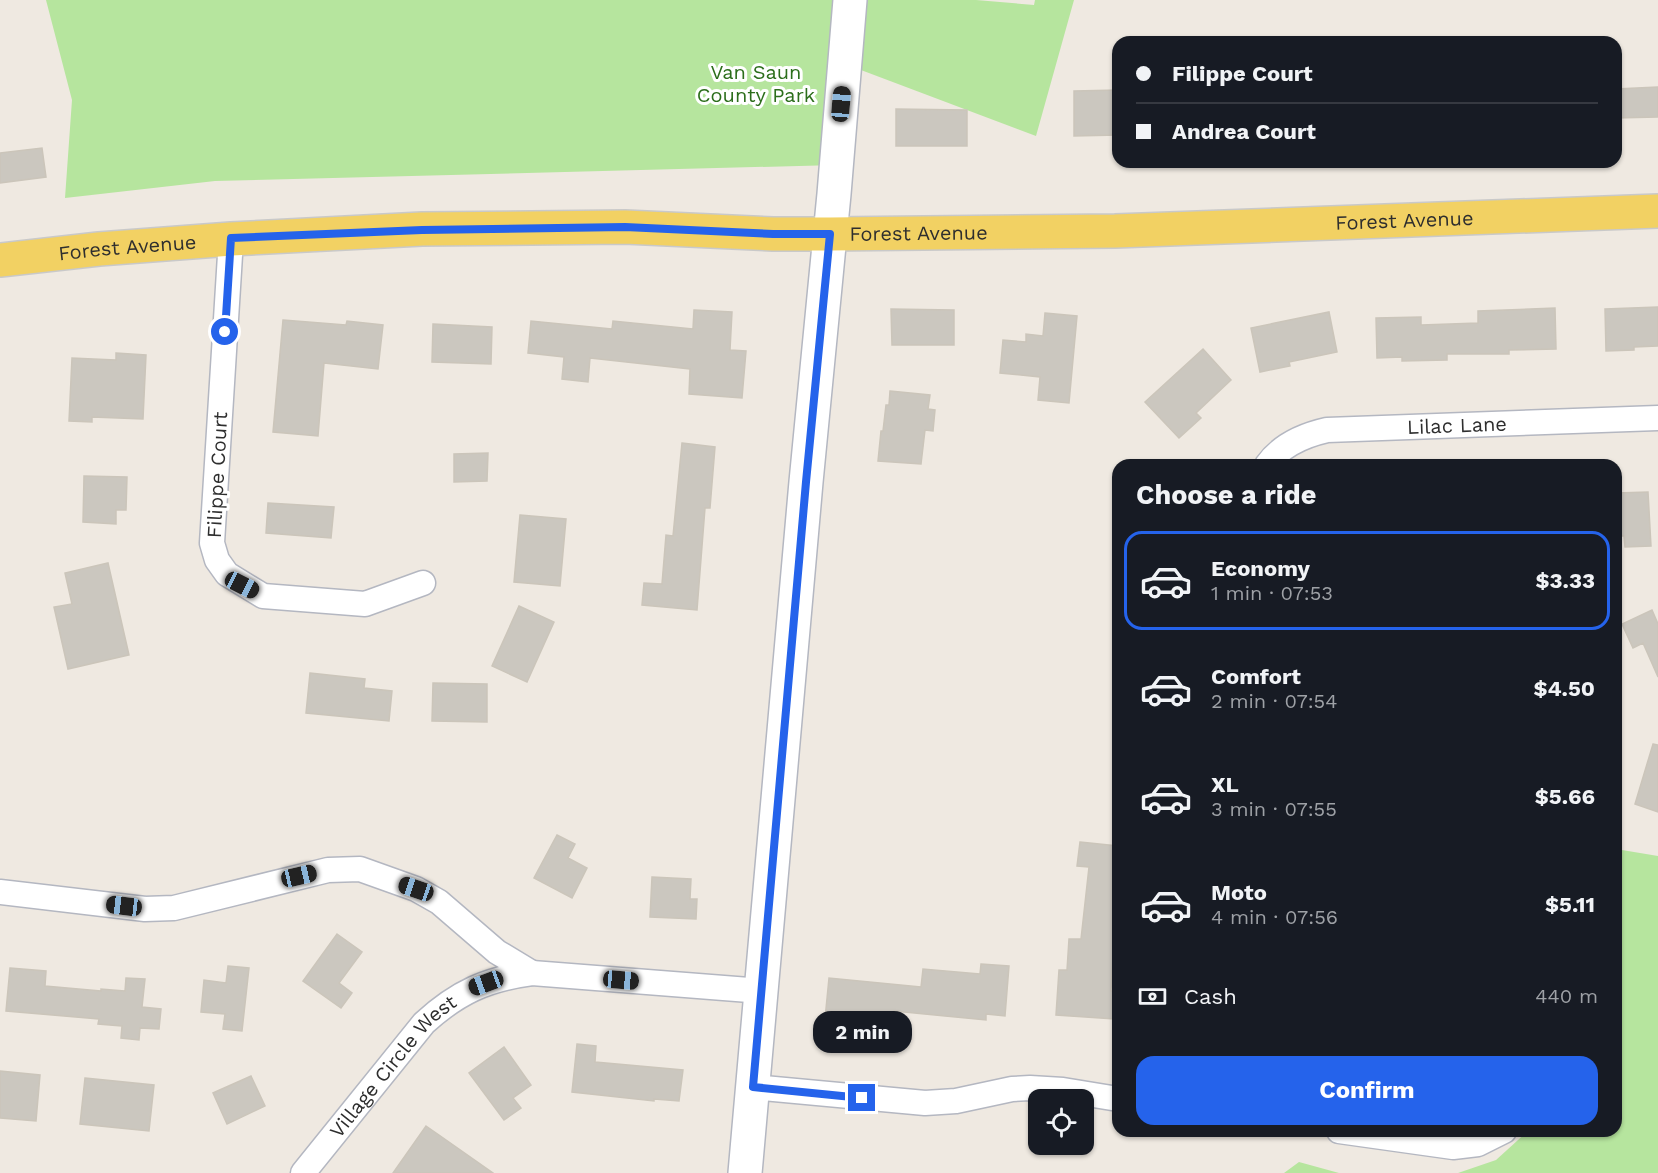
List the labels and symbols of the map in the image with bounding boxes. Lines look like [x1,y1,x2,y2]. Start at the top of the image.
park label: Van Saun County Park [697,60,815,107]
car [830,85,852,123]
street label: Forest Avenue [1335,206,1474,235]
street label: Forest Avenue [849,220,988,246]
street label: Forest Avenue [57,230,197,265]
route start [211,318,238,345]
street label: Filippe Court [202,411,232,539]
street label: Lilac Lane [1406,411,1507,439]
car [222,569,262,601]
car [279,863,319,889]
car [396,875,436,903]
car [105,895,143,917]
car [466,968,506,998]
car [602,969,640,991]
street label: Village Circle West [324,989,461,1142]
callout: 2 min [812,1011,912,1053]
route end [848,1084,875,1111]

